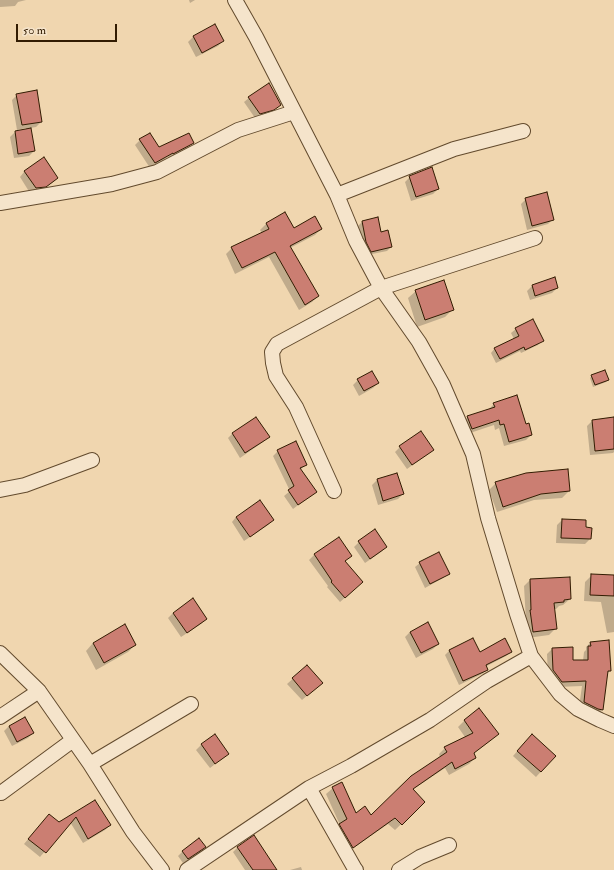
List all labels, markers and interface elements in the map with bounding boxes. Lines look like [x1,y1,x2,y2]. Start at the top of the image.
scale bar [18,16,119,42]
text: 50 m [23,23,46,38]

